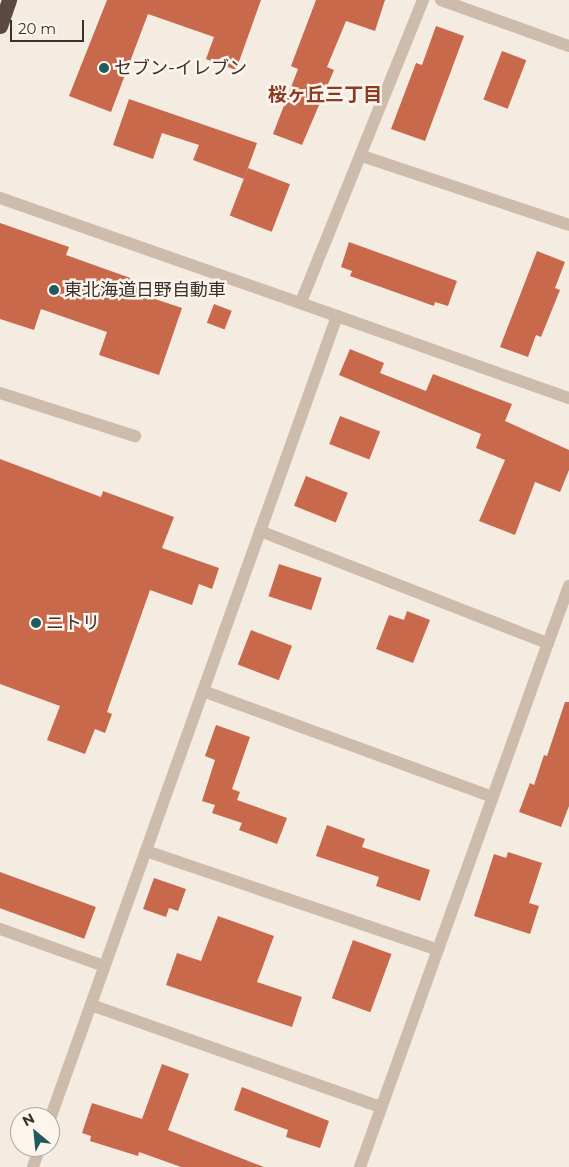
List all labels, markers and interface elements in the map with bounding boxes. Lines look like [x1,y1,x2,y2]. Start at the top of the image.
scale bar [12,10,86,42]
text: 20 m [18,19,56,38]
place label: セブン-イレブン [114,57,247,79]
marker: セブン-イレブン [98,62,110,74]
district label: 桜ヶ丘三丁目 [268,84,382,106]
place label: 東北海道日野自動車 [64,279,226,301]
marker: 東北海道日野自動車 [48,284,60,296]
place label: ニトリ [46,612,100,634]
marker: ニトリ [30,617,42,629]
north arrow [10,1107,60,1157]
text: N [19,1109,38,1130]

